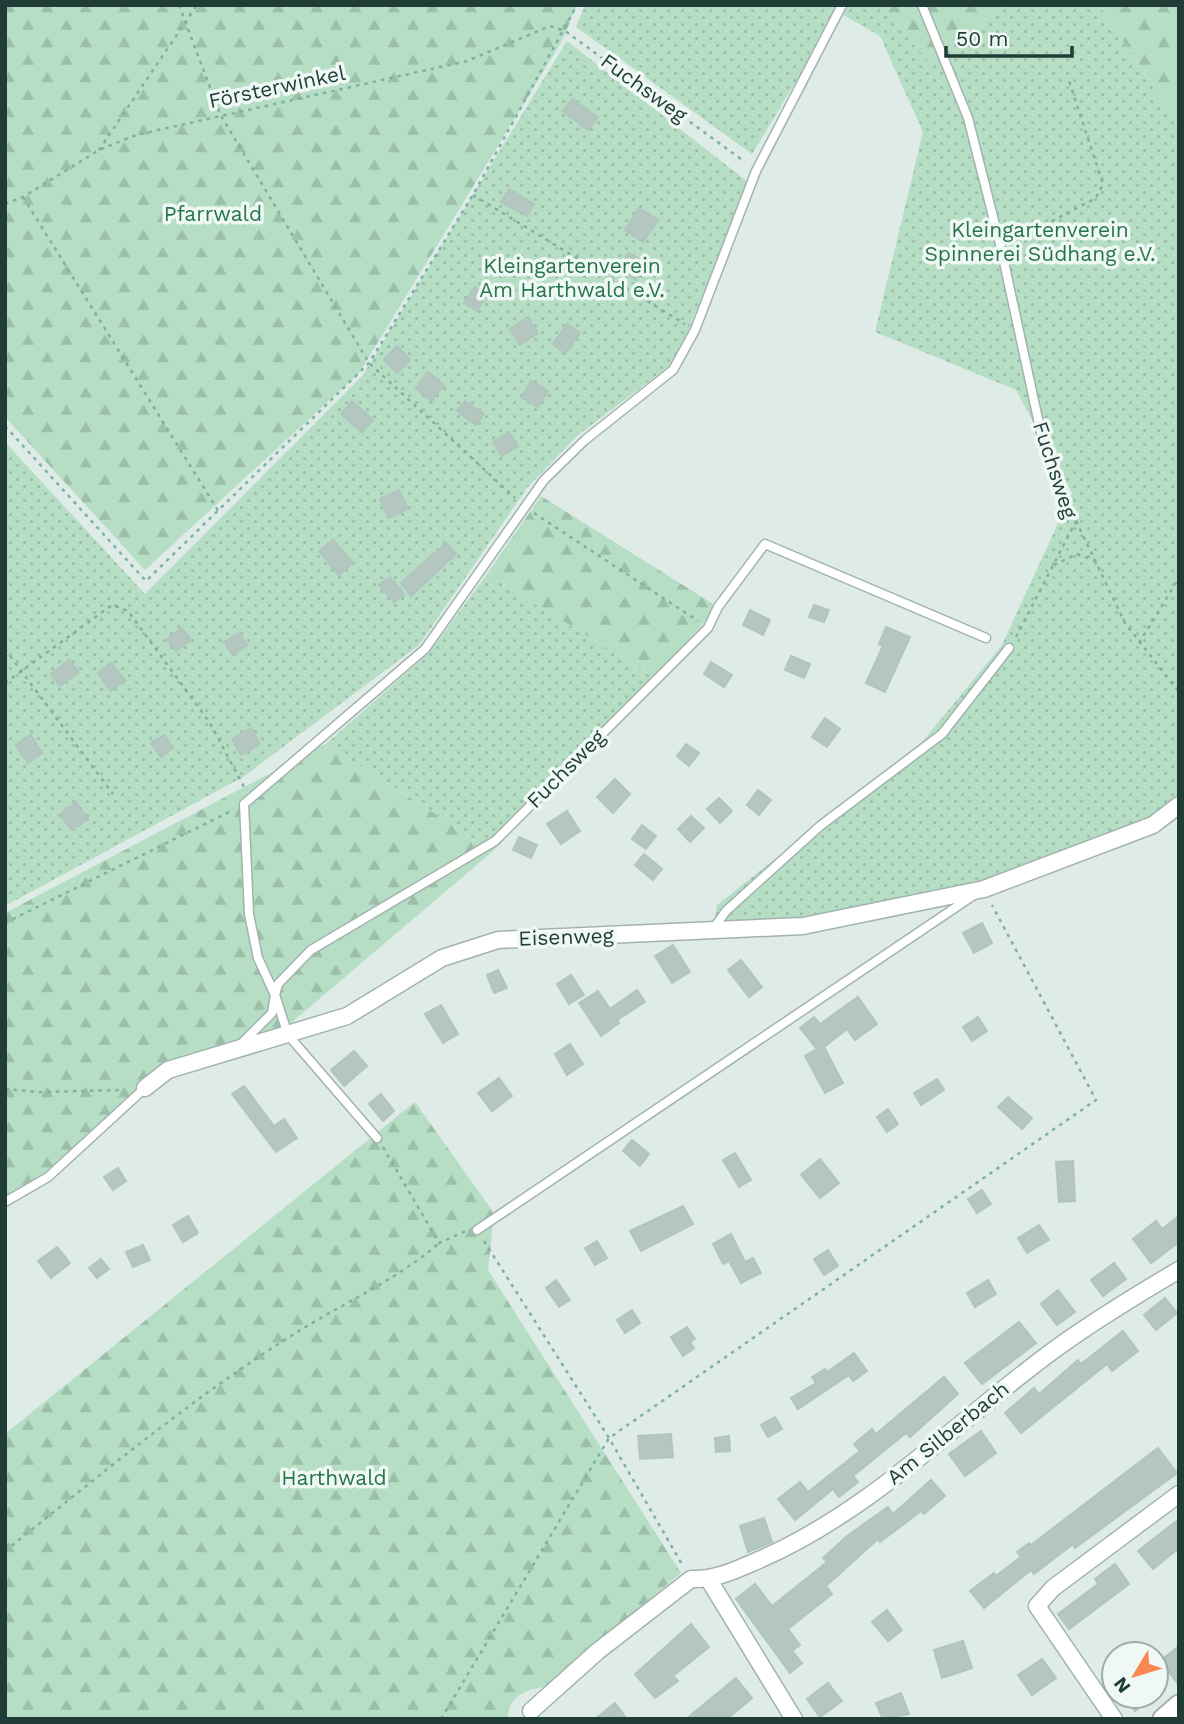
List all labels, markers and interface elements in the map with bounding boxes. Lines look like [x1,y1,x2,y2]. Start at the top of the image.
scale bar [946,14,1072,58]
text: 50 m [956,26,1008,51]
street label: Fuchsweg [596,48,693,128]
street label: Försterwinkel [206,60,348,113]
park label: Pfarrwald [164,201,262,226]
park label: Kleingartenverein Spinnerei Südhang e.V. [925,217,1156,266]
park label: Kleingartenverein Am Harthwald e.V. [479,253,665,302]
street label: Fuchsweg [1028,418,1083,522]
street label: Fuchsweg [521,724,611,813]
street label: Eisenweg [518,922,615,951]
street label: Am Silberbach [882,1376,1014,1490]
park label: Harthwald [281,1465,387,1490]
north arrow [1100,1640,1170,1710]
text: N [1109,1673,1135,1698]

